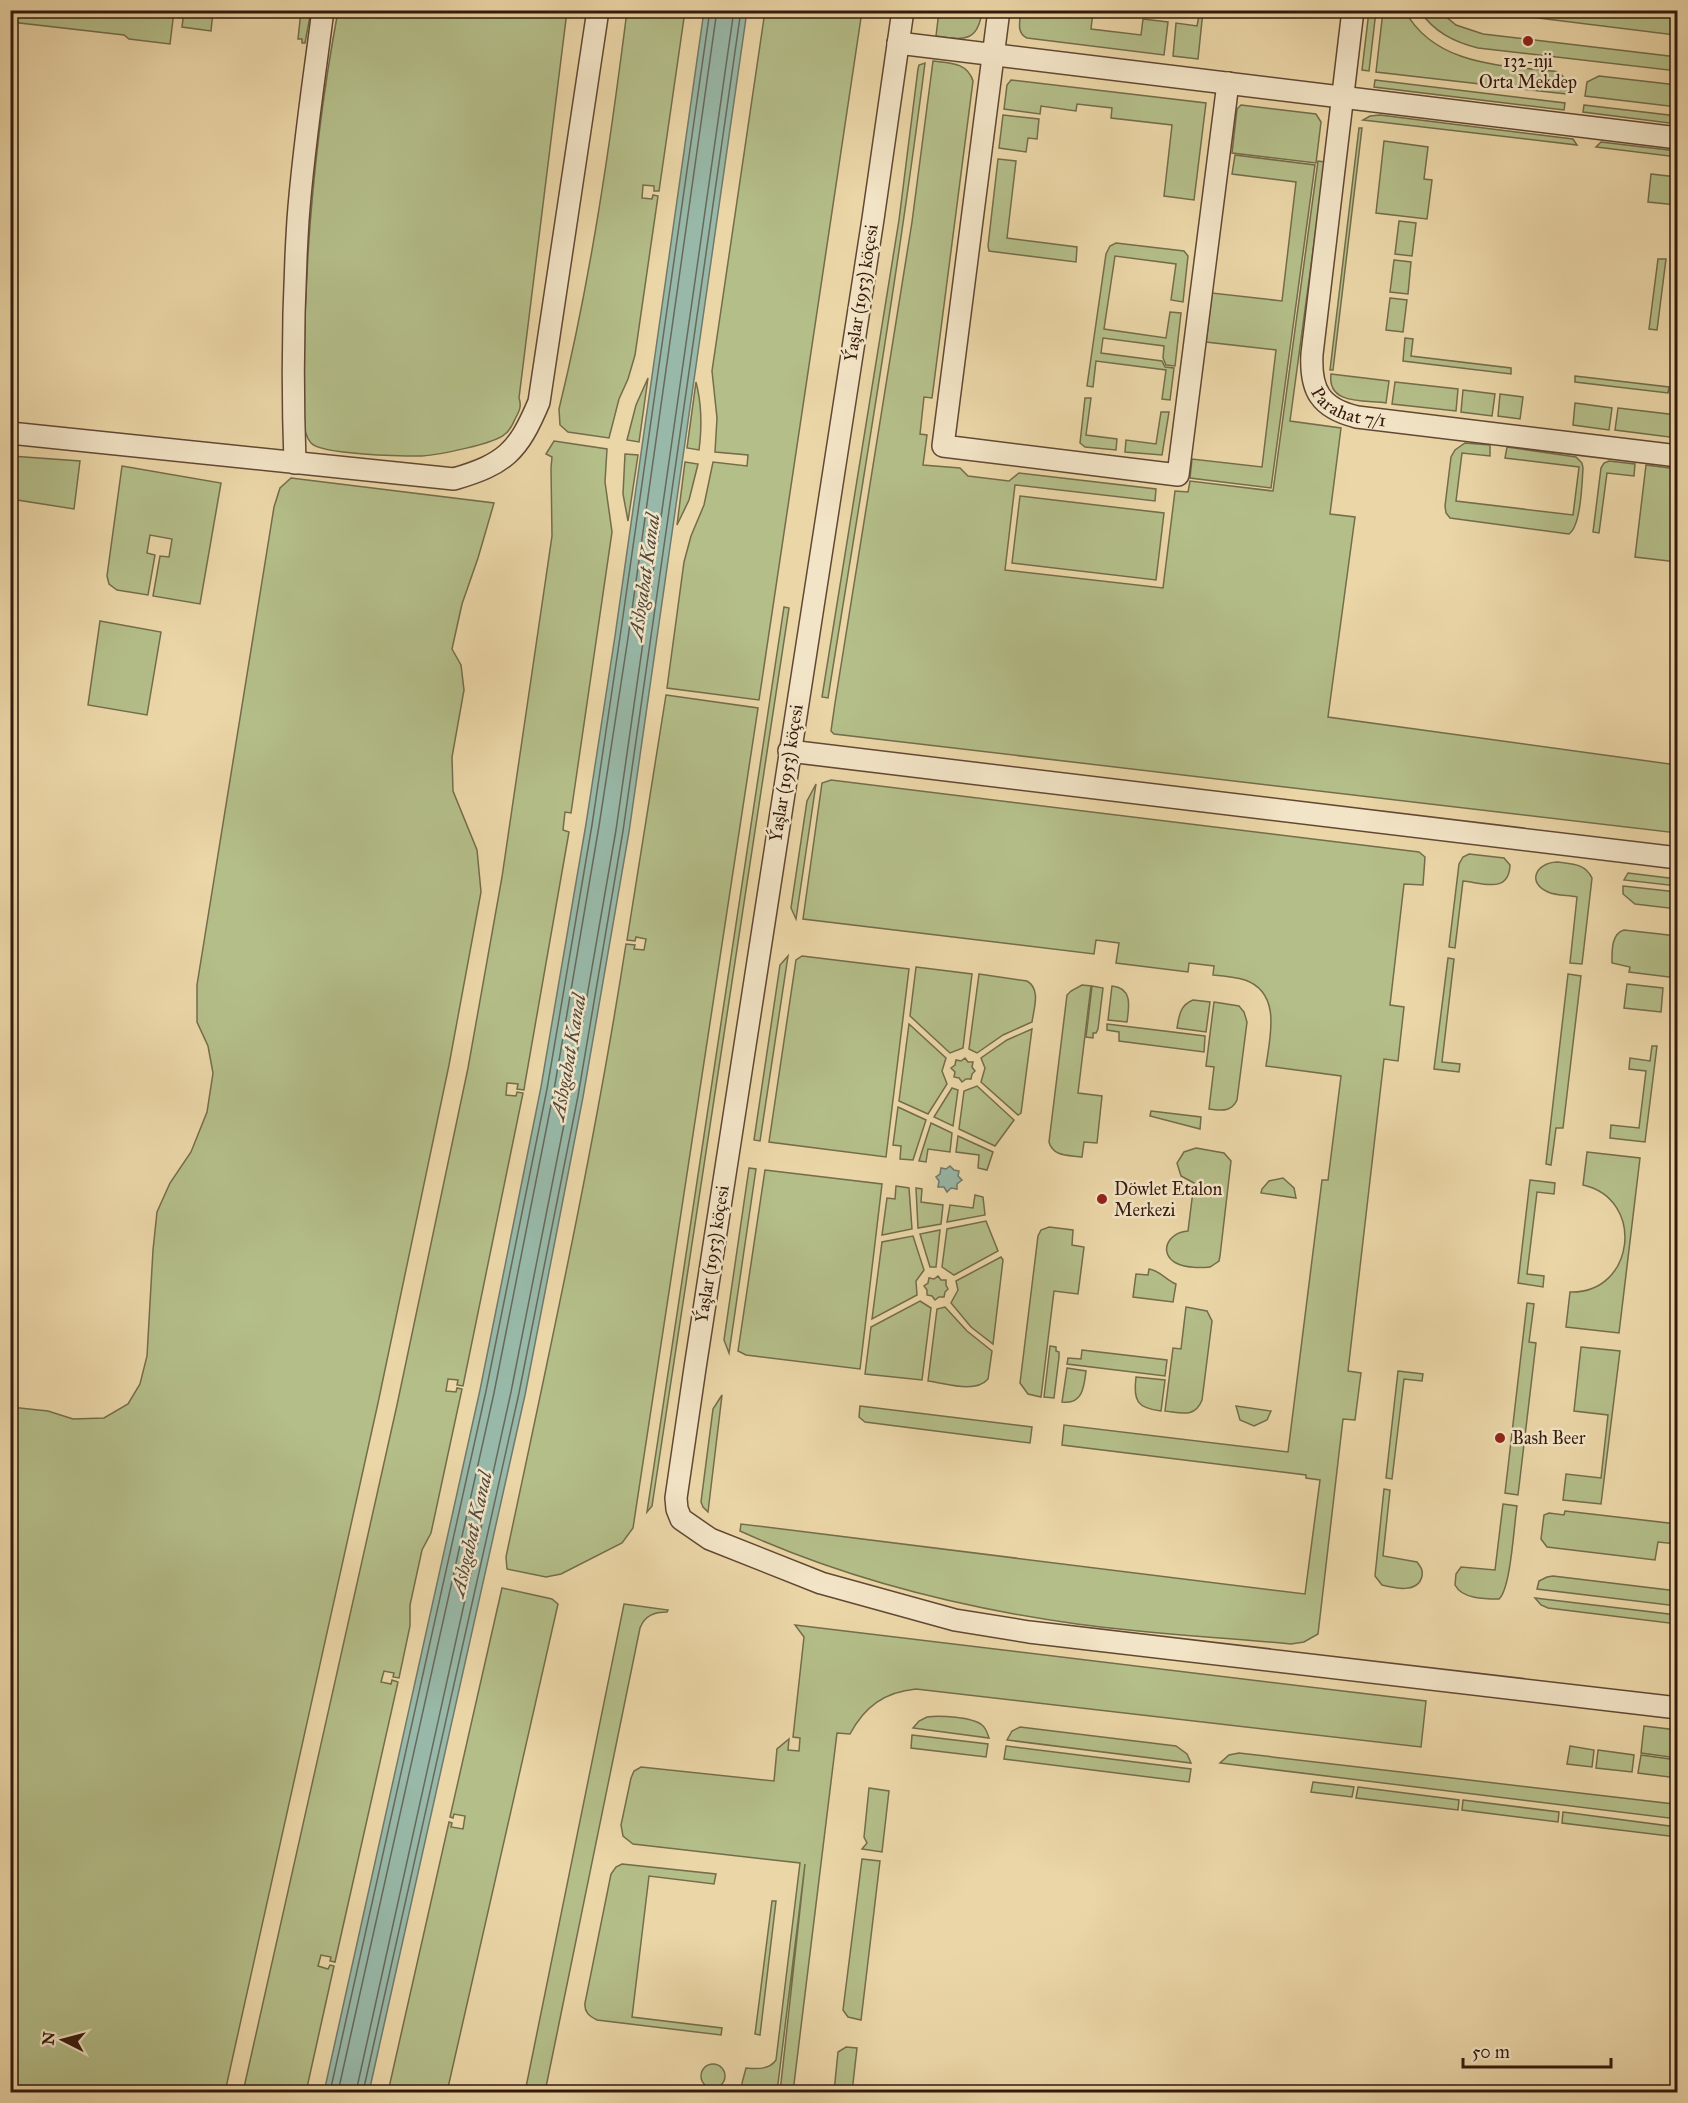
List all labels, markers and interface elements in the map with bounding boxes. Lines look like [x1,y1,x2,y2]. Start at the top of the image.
marker: 132-nji Orta Mekdep [1521,34,1535,48]
place label: 132-nji Orta Mekdep [1479,50,1577,93]
street label: Ýaşlar (1953) köçesi [836,222,884,363]
street label: Parahat 7/1 [1306,383,1387,431]
water label: Ashgabat Kanal [623,510,665,644]
street label: Ýaşlar (1953) köçesi [761,702,809,843]
water label: Ashgabat Kanal [545,990,591,1124]
place label: Döwlet Etalon Merkezi [1114,1178,1222,1221]
street label: Ýaşlar (1953) köçesi [687,1183,735,1324]
marker: Döwlet Etalon Merkezi [1095,1192,1109,1206]
place label: Bash Beer [1512,1427,1586,1449]
marker: Bash Beer [1493,1431,1507,1445]
water label: Ashgabat Kanal [444,1467,497,1601]
north arrow [33,2010,93,2070]
text: N [38,2030,59,2046]
scale bar [1463,2031,1612,2069]
text: 50 m [1472,2041,1510,2063]

